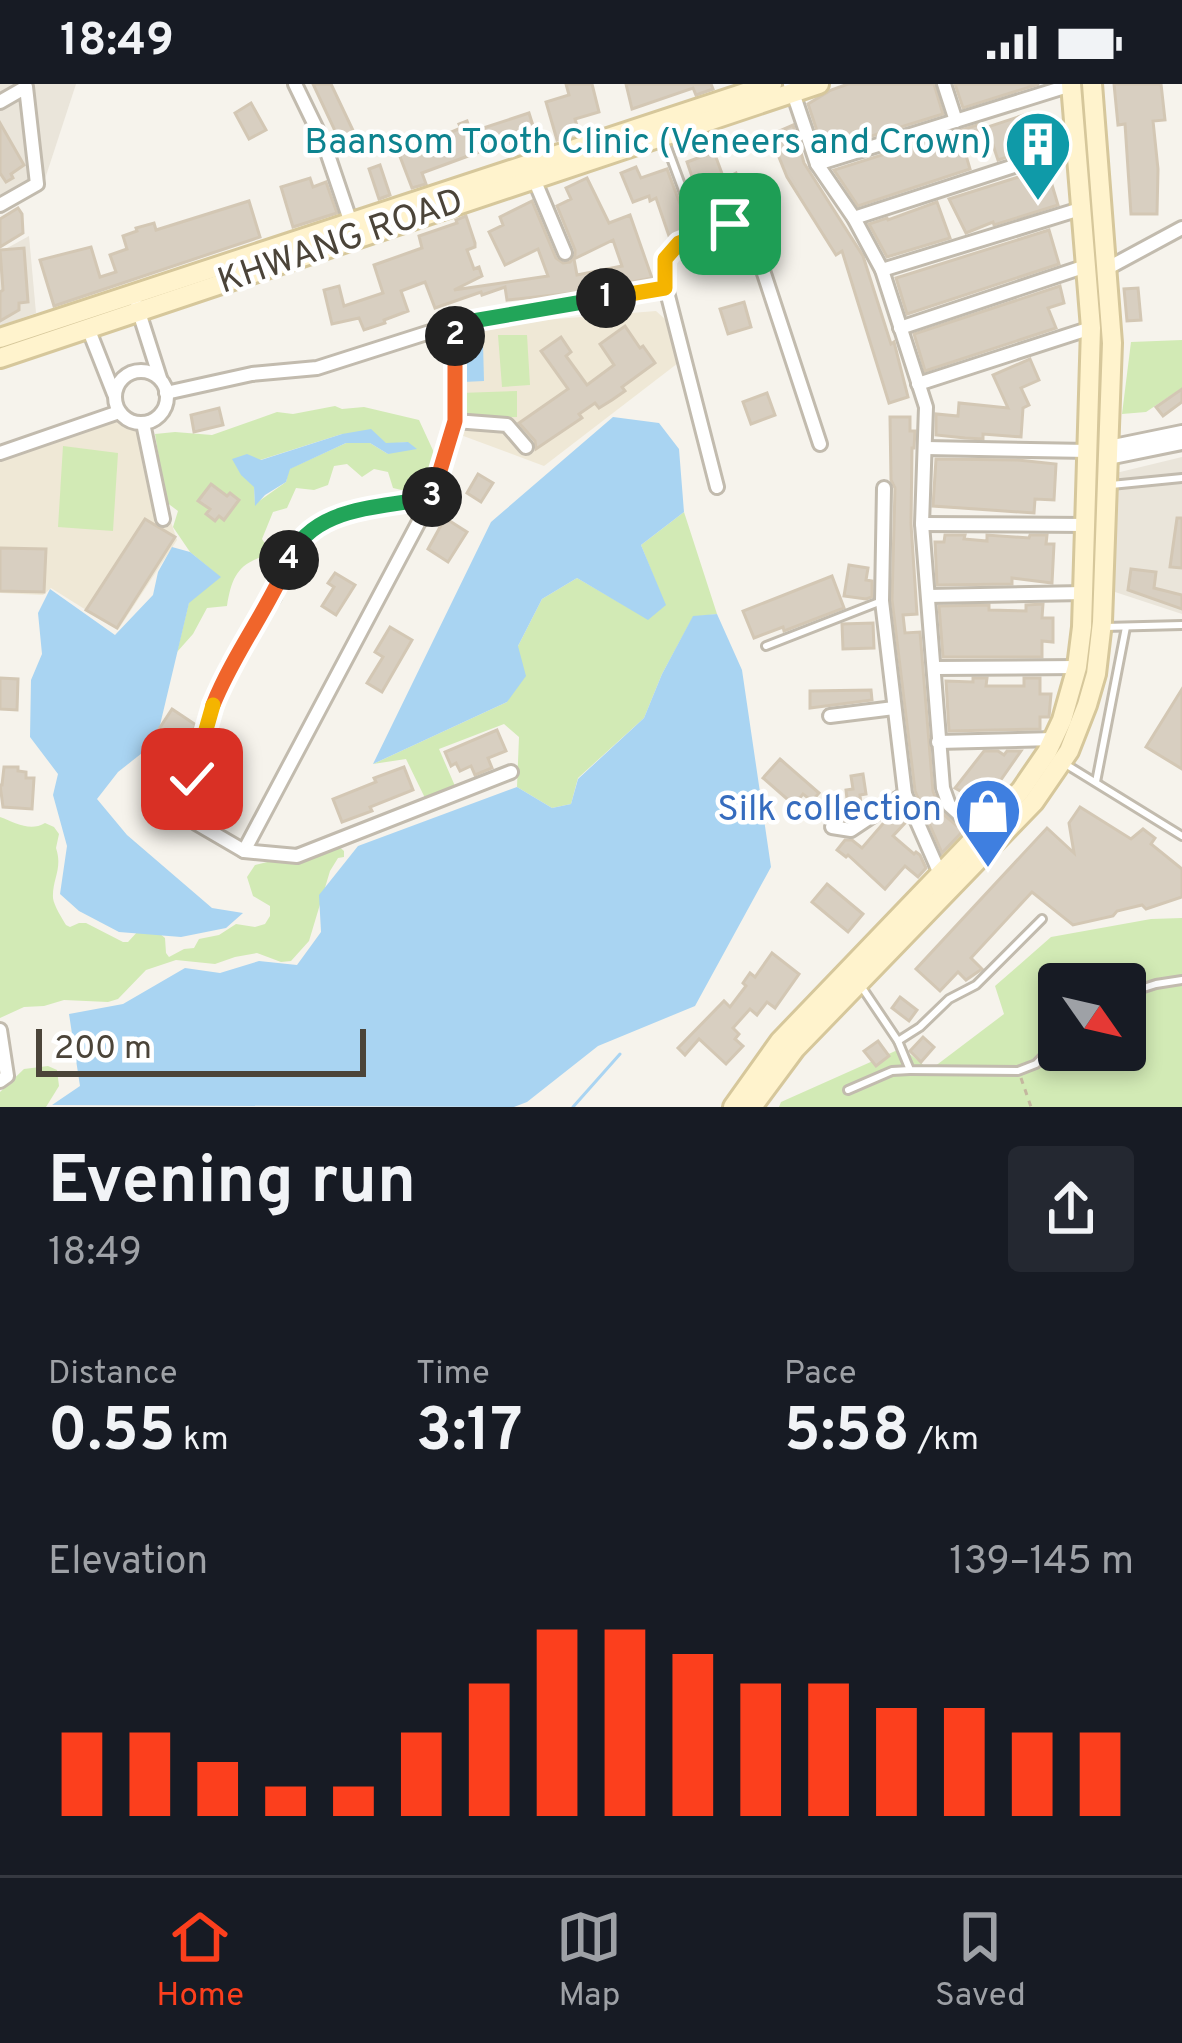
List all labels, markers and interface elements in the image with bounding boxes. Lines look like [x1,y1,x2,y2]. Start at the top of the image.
text: 18:49 [60,14,174,71]
building icon: Baansom Tooth Clinic (Veneers and Crown) [1003,109,1073,203]
place label: Baansom Tooth Clinic (Veneers and Crown) [304,121,992,167]
pin [679,173,781,275]
street label: KHWANG ROAD [212,180,470,306]
icon: arrive [697,191,763,257]
pin: 1 [576,268,636,328]
text: 1 [599,277,613,319]
pin: 2 [425,306,485,366]
text: 2 [445,315,465,357]
pin: 3 [402,467,462,527]
text: 3 [422,476,442,518]
pin: 4 [259,530,319,590]
text: 4 [278,539,300,581]
pin [141,728,243,830]
icon: check [159,746,225,812]
shop icon: Silk collection [953,776,1023,870]
place label: Silk collection [717,788,942,834]
north arrow [1038,963,1146,1071]
map controls [1038,963,1146,1071]
scale bar [36,1023,366,1076]
text: 200 m [54,1029,152,1071]
text: Evening run [48,1143,416,1226]
button: share [1008,1146,1134,1272]
text: 18:49 [48,1230,142,1279]
text: Distance [48,1354,178,1396]
text: Time [416,1354,490,1396]
text: Pace [784,1354,857,1396]
text: 0.55 [48,1396,175,1472]
text: 3:17 [416,1396,523,1472]
text: 5:58 [784,1396,910,1472]
text: km [175,1420,229,1462]
text: /km [910,1420,979,1462]
text: Elevation [48,1539,208,1588]
text: 139–145 m [949,1539,1134,1588]
tab: Home [156,1904,244,2018]
tab: Map [556,1904,622,2018]
tab: Saved [935,1904,1026,2018]

